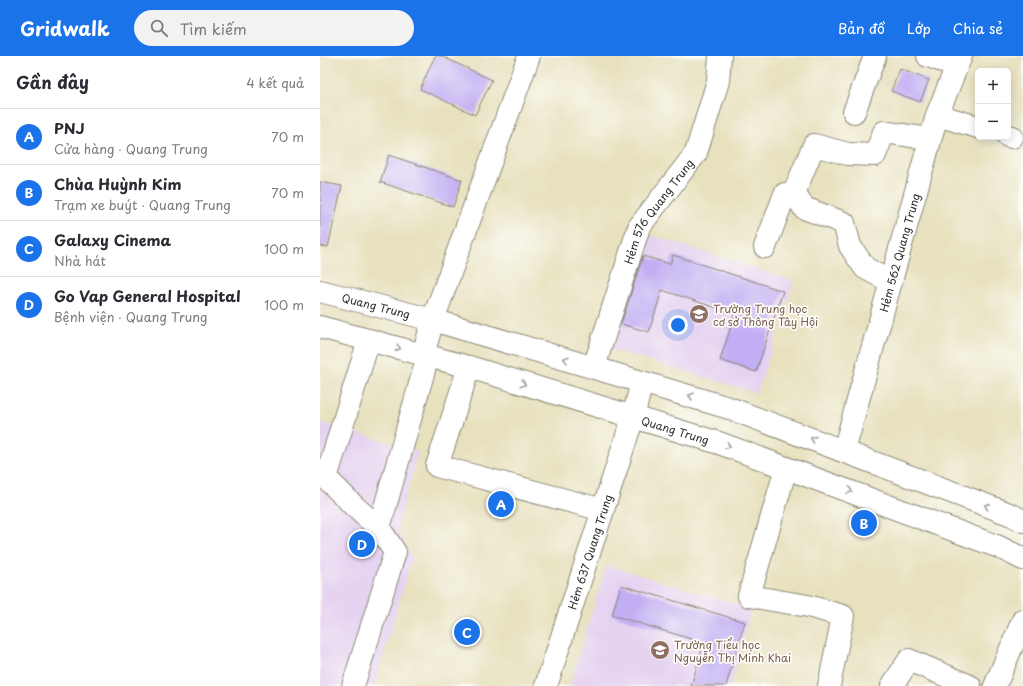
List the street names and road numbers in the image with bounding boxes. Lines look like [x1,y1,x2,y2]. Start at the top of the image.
street label: Hẻm 576 Quang Trung [619,155,697,266]
street label: Hẻm 562 Quang Trung [874,191,923,314]
street label: Quang Trung [340,289,412,322]
street label: Quang Trung [640,411,711,448]
street label: Hẻm 637 Quang Trung [563,492,616,612]

